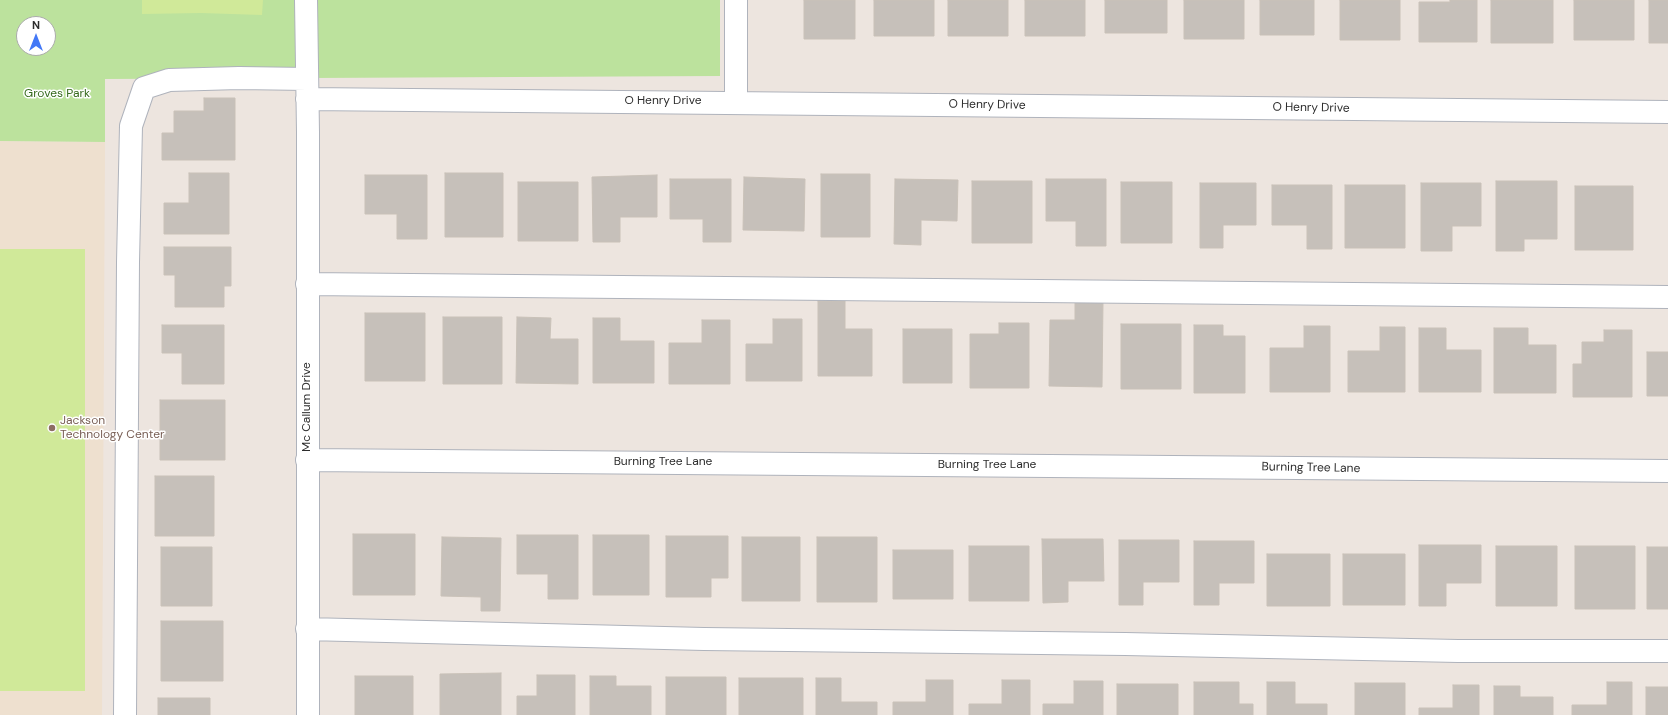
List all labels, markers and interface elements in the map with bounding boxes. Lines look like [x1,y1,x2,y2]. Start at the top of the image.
north arrow [16,16,56,56]
text: N [32,18,40,32]
park label: Groves Park [24,87,90,101]
street label: O Henry Drive [624,94,702,108]
street label: O Henry Drive [948,97,1026,113]
street label: O Henry Drive [1272,100,1350,116]
street label: Mc Callum Drive [300,362,314,452]
place label: Jackson Technology Center [60,414,164,442]
marker: Jackson Technology Center [47,423,57,433]
street label: Burning Tree Lane [614,455,712,469]
street label: Burning Tree Lane [938,458,1036,472]
street label: Burning Tree Lane [1262,460,1360,476]

